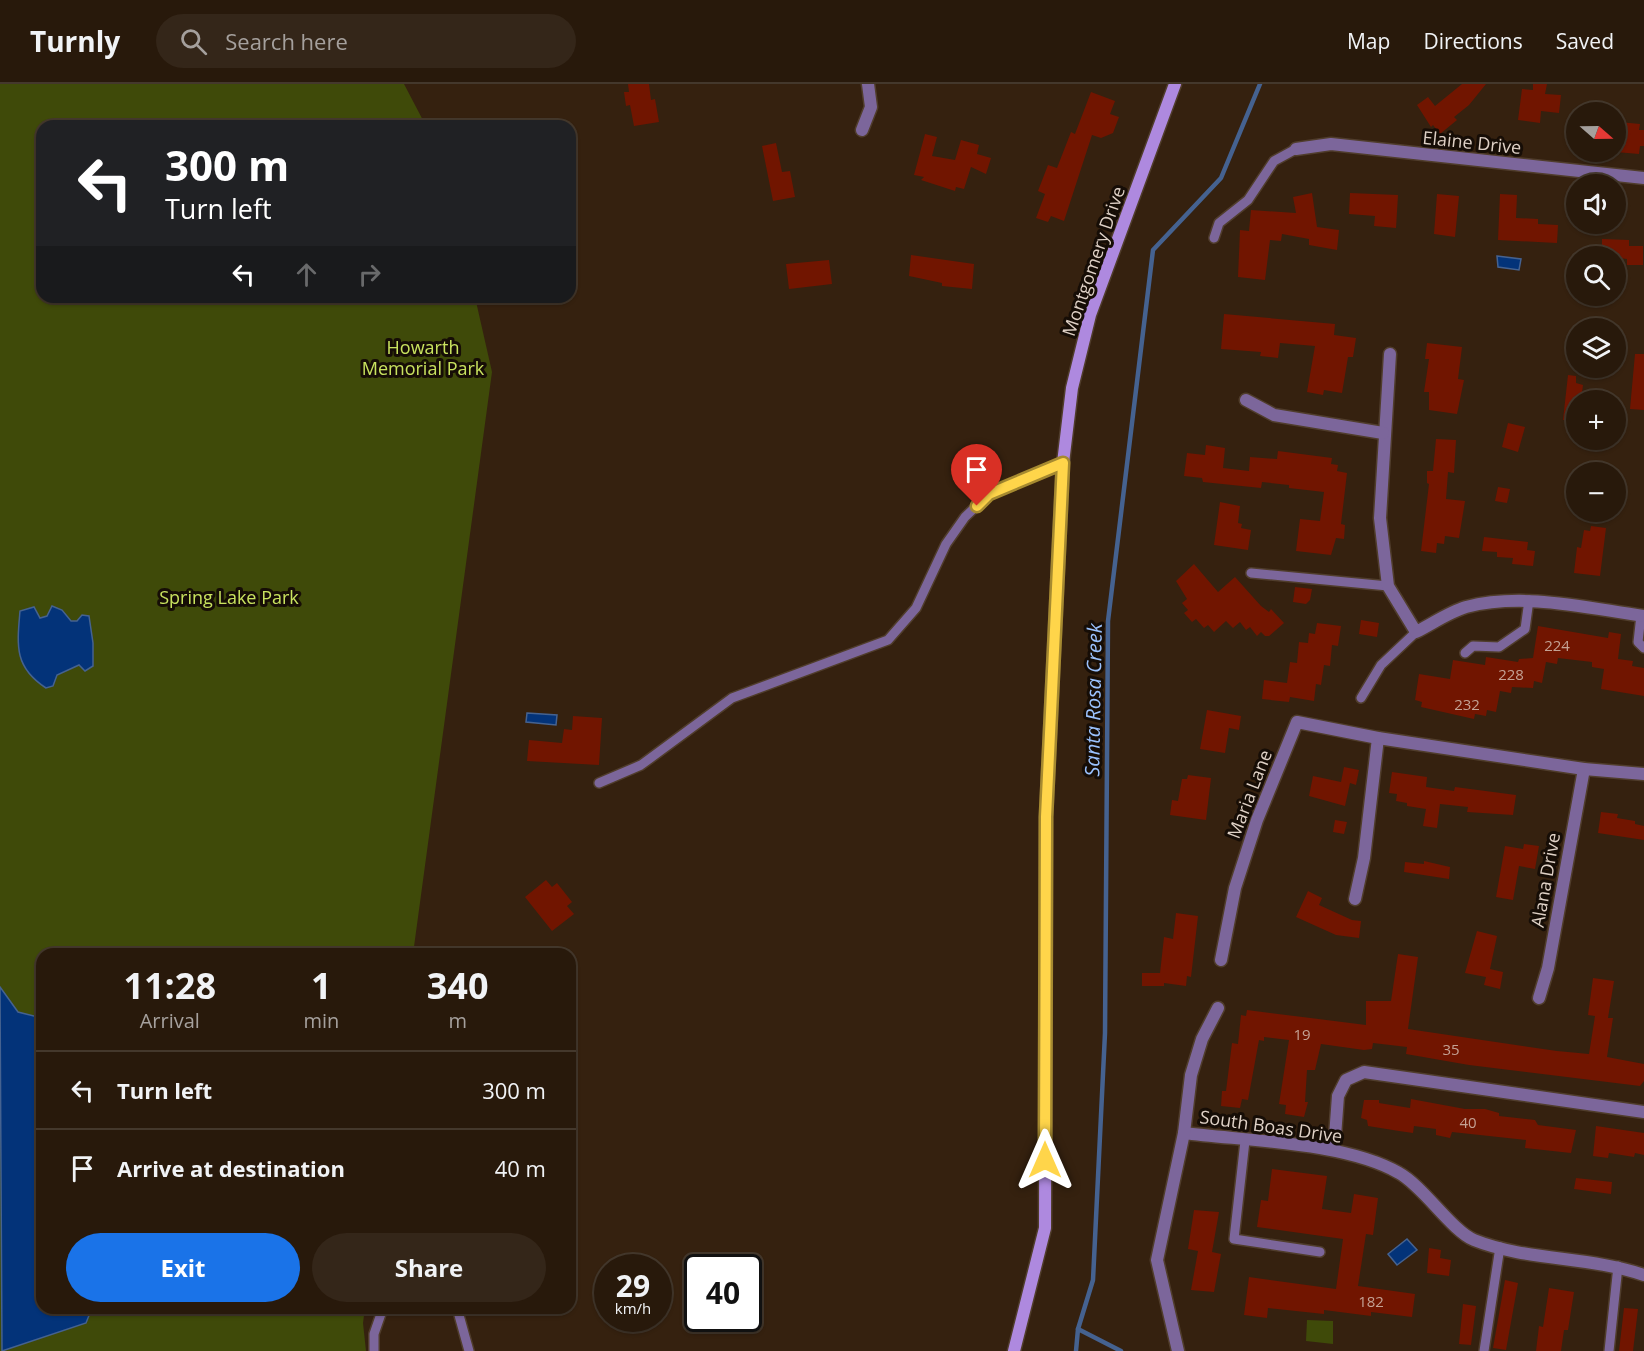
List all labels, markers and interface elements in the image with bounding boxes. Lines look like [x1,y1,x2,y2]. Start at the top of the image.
search box [156,14,576,68]
text: Turnly [30,22,120,60]
icon: search [177,25,210,58]
text: Search here [225,26,348,56]
text: Map [1347,27,1390,55]
text: Directions [1423,27,1523,55]
text: Saved [1556,27,1614,55]
north arrow [1566,102,1626,162]
map controls [1566,102,1626,522]
street label: Elaine Drive [1422,125,1522,159]
text: 300 m [165,136,289,193]
icon: left [66,144,144,222]
button: sound [1566,174,1626,234]
street label: Montgomery Drive [1056,183,1130,339]
text: Turn left [165,190,272,227]
button: search [1566,246,1626,306]
icon: left [227,258,260,291]
icon: ahead [290,258,323,291]
icon: right [353,258,386,291]
button: layers [1566,318,1626,378]
park label: Howarth Memorial Park [362,335,485,380]
button: + [1566,390,1626,450]
pin [951,444,1002,506]
icon: arrive [960,453,993,486]
button: − [1566,462,1626,522]
park label: Spring Lake Park [159,585,299,609]
water label: Santa Rosa Creek [1078,622,1108,777]
house number: 224 [1544,635,1570,655]
house number: 228 [1498,664,1524,684]
house number: 232 [1454,694,1480,714]
street label: Maria Lane [1221,746,1277,842]
street label: Alana Drive [1525,831,1565,929]
text: 11:28 [123,961,216,1010]
text: 1 [311,961,332,1010]
text: 340 [427,961,489,1010]
text: Arrival [140,1007,200,1034]
text: min [303,1007,339,1034]
text: m [448,1007,467,1034]
house number: 19 [1293,1024,1311,1044]
house number: 35 [1442,1039,1460,1059]
icon: left [66,1074,99,1107]
text: Turn left [117,1075,212,1105]
text: 300 m [482,1075,546,1105]
street label: South Boas Drive [1198,1104,1344,1148]
house number: 40 [1459,1112,1477,1132]
position arrow [1013,1128,1077,1192]
icon: arrive [66,1152,99,1185]
text: Arrive at destination [117,1153,345,1183]
text: 40 m [495,1153,546,1183]
button: Exit [66,1233,300,1302]
button: Share [312,1233,546,1302]
speed limit sign: 40 [684,1254,762,1332]
text: 29 [616,1265,650,1306]
house number: 182 [1358,1291,1384,1311]
text: km/h [615,1298,651,1318]

